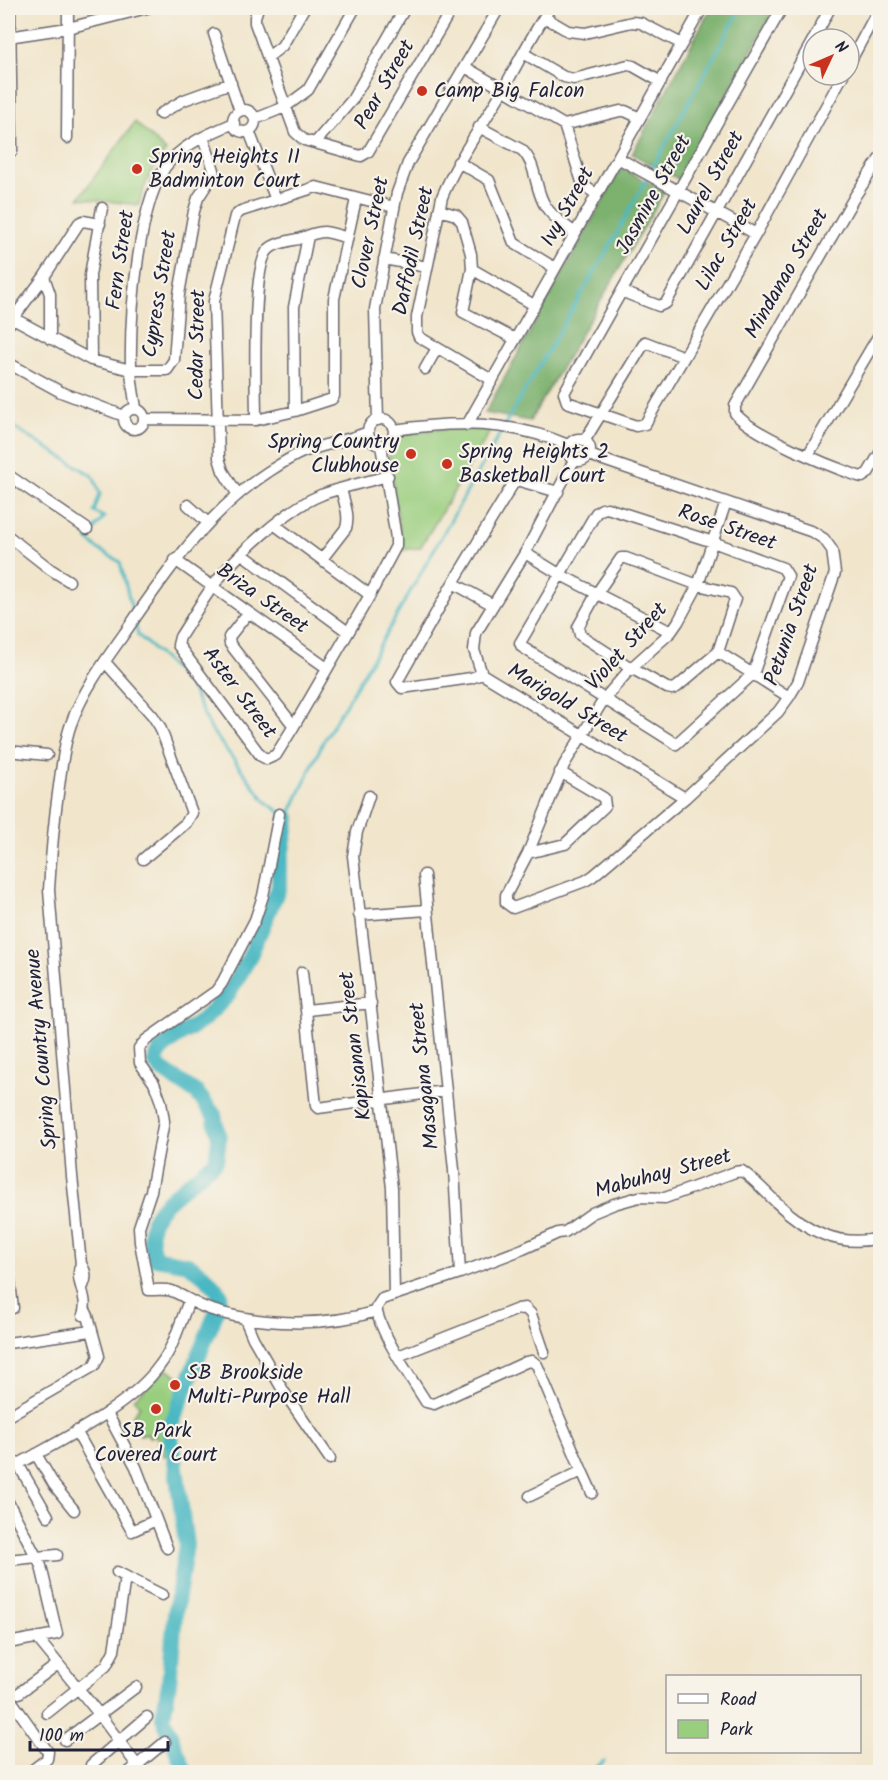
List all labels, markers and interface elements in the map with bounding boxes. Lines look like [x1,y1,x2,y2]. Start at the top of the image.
north arrow [801,27,861,87]
street label: Pear Street [346,33,425,136]
text: N [828,35,853,60]
place label: Camp Big Falcon [434,75,584,108]
marker: Camp Big Falcon [415,84,429,98]
street label: Laurel Street [669,124,754,241]
street label: Jasmine Street [607,128,701,261]
place label: Spring Heights II Badminton Court [149,141,301,198]
street label: Ivy Street [533,160,604,253]
marker: Spring Heights II Badminton Court [130,162,144,176]
street label: Clover Street [343,173,399,292]
street label: Daffodil Street [384,183,444,318]
street label: Lilac Street [687,192,767,298]
street label: Mindanao Street [736,202,838,345]
street label: Fern Street [98,207,144,312]
street label: Cypress Street [134,227,186,360]
street label: Cedar Street [181,288,215,401]
place label: Spring Country Clubhouse [268,426,400,483]
place label: Spring Heights 2 Basketball Court [459,436,609,493]
marker: Spring Country Clubhouse [404,447,418,461]
marker: Spring Heights 2 Basketball Court [440,457,454,471]
street label: Rose Street [673,496,781,560]
street label: Briza Street [209,555,316,643]
street label: Petunia Street [756,559,829,690]
street label: Violet Street [578,594,677,699]
street label: Aster Street [193,640,285,747]
street label: Marigold Street [501,655,634,753]
street label: Spring Country Avenue [17,947,67,1151]
street label: Kapisanan Street [330,969,382,1122]
street label: Masagana Street [401,1000,449,1151]
street label: Mabuhay Street [591,1140,736,1208]
place label: SB Brookside Multi-Purpose Hall [187,1357,351,1414]
marker: SB Brookside Multi-Purpose Hall [168,1378,182,1392]
marker: SB Park Covered Court [149,1402,163,1416]
place label: SB Park Covered Court [95,1415,218,1472]
legend [666,1675,861,1753]
text: Road [720,1686,757,1715]
scale bar [30,1714,168,1752]
text: Park [720,1716,753,1745]
text: 100 m [39,1722,84,1751]

